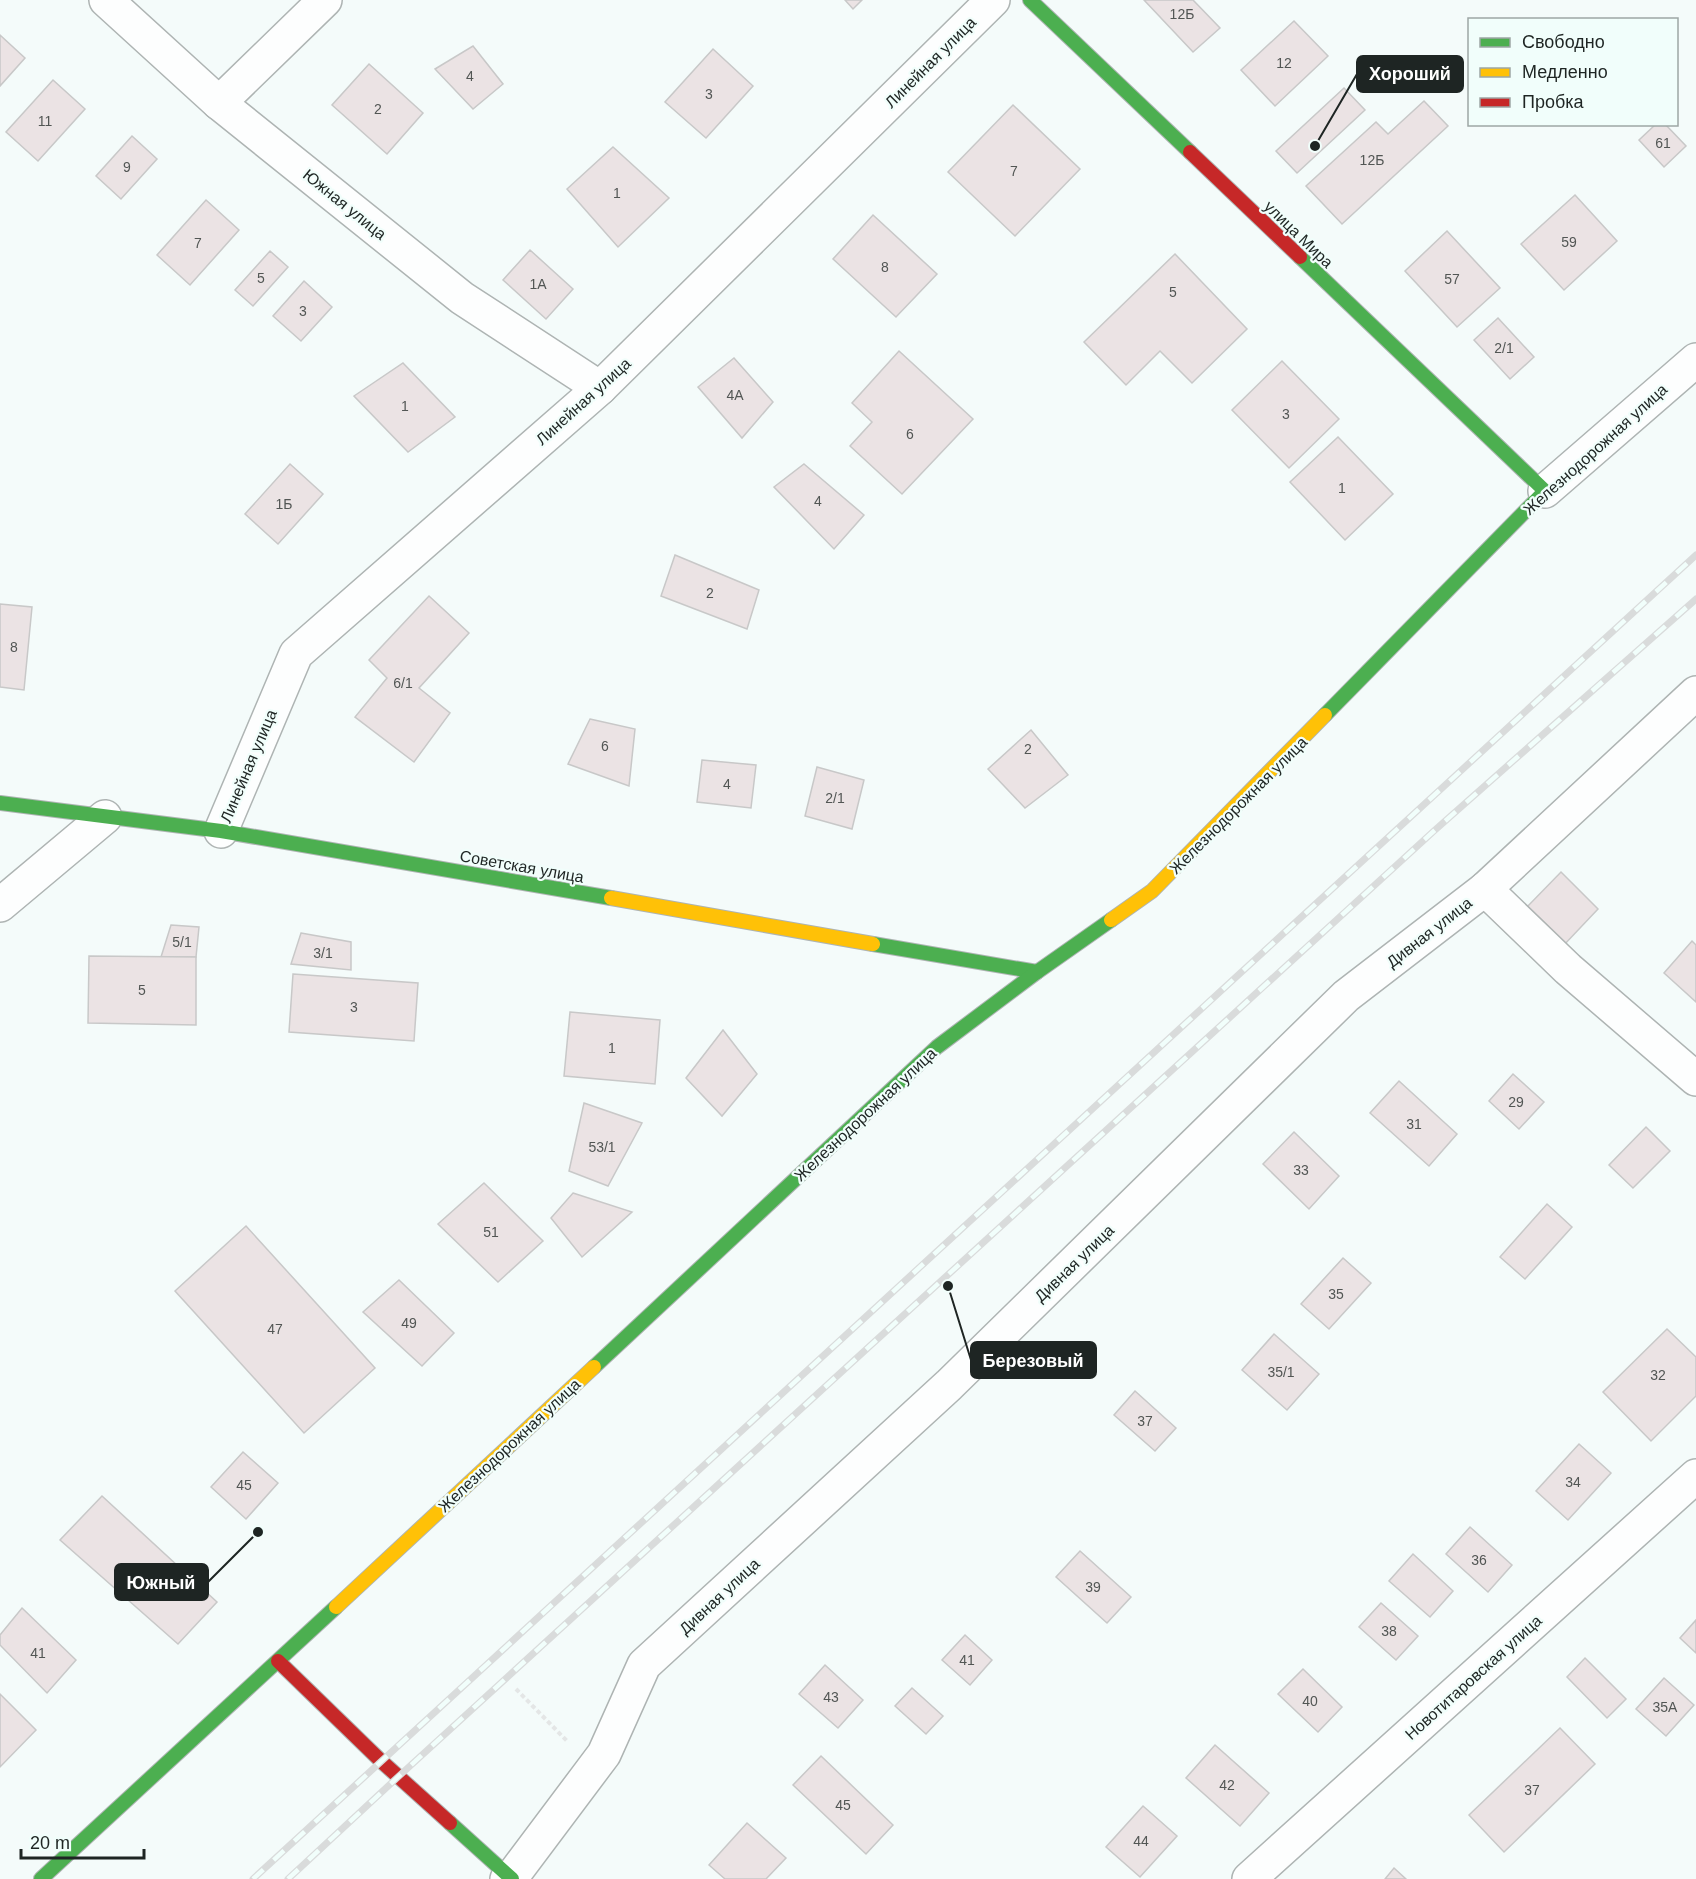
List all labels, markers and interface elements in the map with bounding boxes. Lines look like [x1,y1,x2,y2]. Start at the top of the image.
house number: 12Б [1170,6,1194,22]
street label: Линейная улица [882,14,979,111]
legend [1468,18,1678,126]
text: Свободно [1522,32,1605,52]
house number: 12 [1276,55,1292,71]
callout: Хороший [1357,56,1463,92]
text: Медленно [1522,62,1608,82]
text: Хороший [1369,64,1451,84]
house number: 4 [466,68,474,84]
house number: 3 [705,86,713,102]
text: Пробка [1522,92,1585,112]
house number: 2 [374,101,382,117]
house number: 11 [38,113,52,129]
house number: 61 [1655,135,1671,151]
house number: 12Б [1360,152,1384,168]
house number: 9 [123,159,131,175]
house number: 7 [1010,163,1018,179]
street label: Южная улица [300,166,390,243]
house number: 1 [613,185,621,201]
street label: улица Мира [1261,198,1336,271]
house number: 59 [1561,234,1577,250]
house number: 7 [194,235,202,251]
house number: 8 [881,259,889,275]
house number: 5 [257,270,265,286]
house number: 57 [1444,271,1460,287]
house number: 1А [529,276,547,292]
house number: 5 [1169,284,1177,300]
house number: 3 [299,303,307,319]
house number: 2/1 [1494,340,1514,356]
street label: Линейная улица [533,355,634,448]
street label: Железнодорожная улица [1520,380,1671,518]
house number: 4А [726,387,744,403]
house number: 1 [401,398,409,414]
house number: 3 [1282,406,1290,422]
house number: 6 [906,426,914,442]
house number: 1 [1338,480,1346,496]
house number: 4 [814,493,822,509]
house number: 1Б [276,496,292,512]
house number: 2 [706,585,714,601]
house number: 8 [10,639,18,655]
house number: 6/1 [393,675,413,691]
street label: Линейная улица [217,707,280,825]
street label: Железнодорожная улица [1166,733,1311,877]
house number: 6 [601,738,609,754]
house number: 2 [1024,741,1032,757]
house number: 4 [723,776,731,792]
house number: 2/1 [825,790,845,806]
street label: Советская улица [459,847,585,886]
street label: Дивная улица [1383,894,1475,971]
house number: 5/1 [172,934,192,950]
house number: 3/1 [313,945,333,961]
house number: 5 [138,982,146,998]
house number: 3 [350,999,358,1015]
house number: 1 [608,1040,616,1056]
street label: Железнодорожная улица [791,1044,940,1184]
house number: 29 [1508,1094,1524,1110]
house number: 31 [1406,1116,1422,1132]
house number: 53/1 [588,1139,616,1155]
house number: 33 [1293,1162,1309,1178]
street label: Дивная улица [1031,1221,1117,1305]
house number: 51 [483,1224,499,1240]
house number: 35 [1328,1286,1344,1302]
house number: 49 [401,1315,417,1331]
house number: 47 [267,1321,283,1337]
callout: Березовый [971,1342,1096,1378]
text: Березовый [983,1351,1083,1371]
house number: 35/1 [1267,1364,1295,1380]
house number: 32 [1650,1367,1666,1383]
street label: Железнодорожная улица [435,1375,584,1515]
house number: 37 [1137,1413,1153,1429]
house number: 34 [1565,1474,1581,1490]
house number: 45 [236,1477,252,1493]
house number: 36 [1471,1552,1487,1568]
street label: Дивная улица [676,1555,763,1638]
callout: Южный [115,1564,208,1600]
text: Южный [127,1573,195,1593]
house number: 39 [1085,1579,1101,1595]
street label: Новотитаровская улица [1402,1612,1545,1743]
house number: 38 [1381,1623,1397,1639]
house number: 41 [30,1645,46,1661]
house number: 41 [959,1652,975,1668]
house number: 43 [823,1689,839,1705]
house number: 40 [1302,1693,1318,1709]
house number: 35А [1653,1699,1678,1715]
house number: 42 [1219,1777,1235,1793]
house number: 37 [1524,1782,1540,1798]
house number: 45 [835,1797,851,1813]
scale bar [21,1822,144,1860]
text: 20 m [30,1833,70,1853]
house number: 44 [1133,1833,1149,1849]

